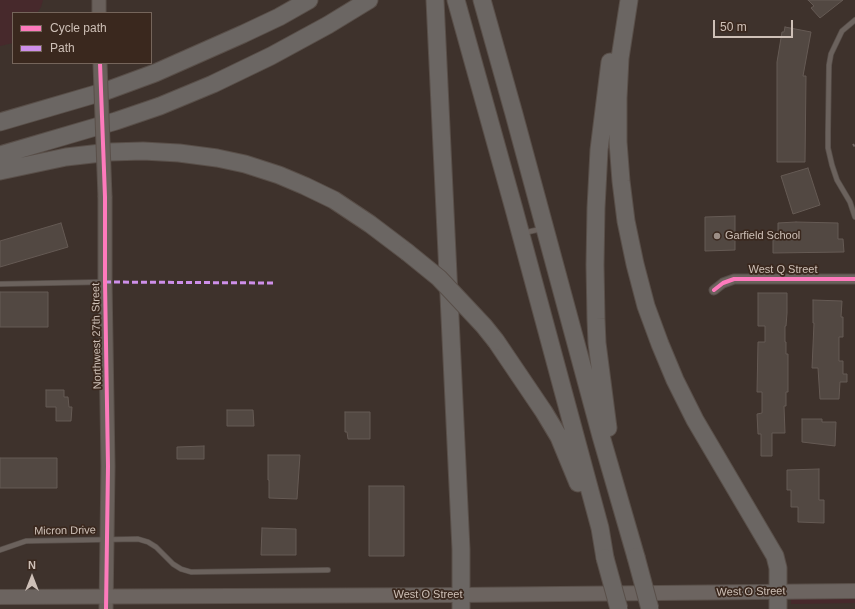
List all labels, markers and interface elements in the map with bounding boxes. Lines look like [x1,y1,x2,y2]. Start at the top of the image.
legend [12,12,152,64]
scale bar [715,12,795,38]
text: 50 m [720,20,747,34]
text: Cycle path [50,21,107,35]
text: Path [50,41,75,55]
place label: Garfield School [725,229,800,243]
marker: Garfield School [712,231,722,241]
street label: West Q Street [749,263,817,277]
street label: Northwest 27th Street [89,283,105,389]
street label: Micron Drive [34,524,96,538]
north arrow [12,557,52,597]
text: N [28,559,36,571]
street label: West O Street [716,585,786,599]
street label: West O Street [394,588,462,602]

